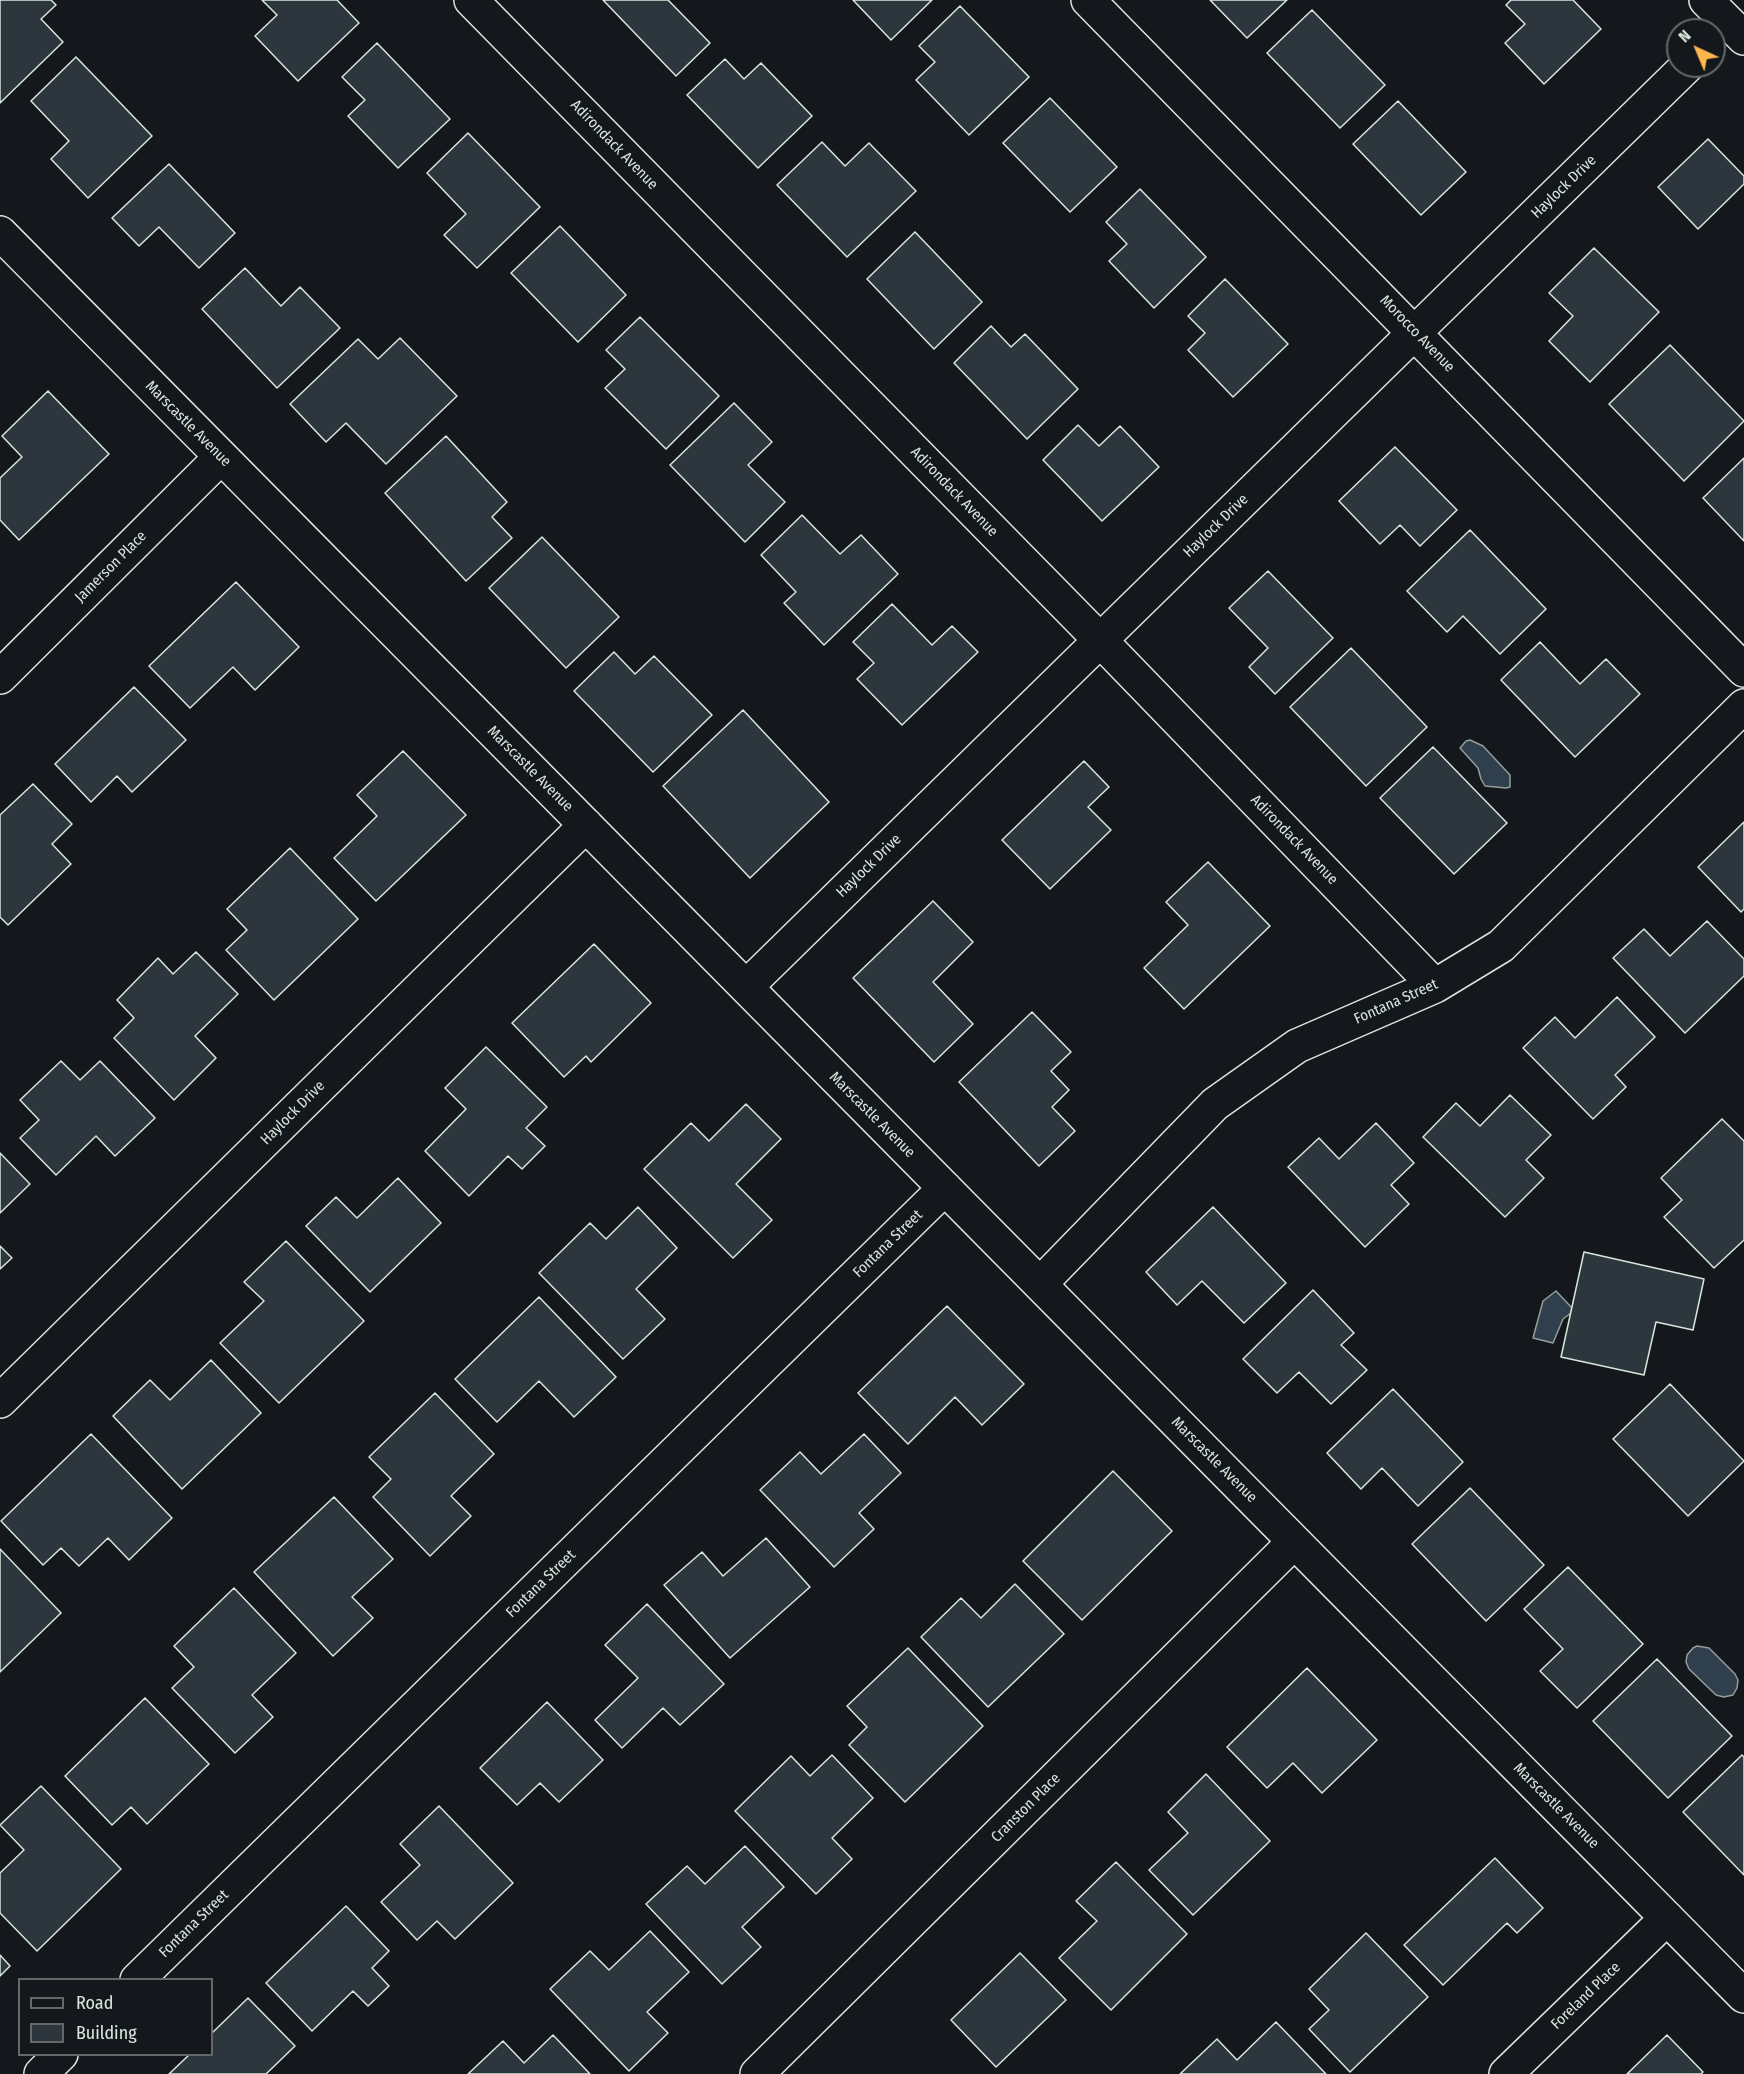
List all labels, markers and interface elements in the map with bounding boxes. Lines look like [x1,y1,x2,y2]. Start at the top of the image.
north arrow [1666,18,1726,78]
text: N [1674,26,1695,46]
street label: Adirondack Avenue [567,96,661,194]
street label: Haylock Drive [1528,152,1600,222]
street label: Morocco Avenue [1376,292,1458,376]
street label: Marscastle Avenue [141,377,235,471]
street label: Adirondack Avenue [907,443,1001,541]
street label: Haylock Drive [1180,491,1252,561]
street label: Jamerson Place [72,528,150,606]
street label: Marscastle Avenue [483,722,577,816]
street label: Adirondack Avenue [1247,791,1341,889]
street label: Haylock Drive [833,831,905,901]
street label: Fontana Street [1351,976,1441,1028]
street label: Marscastle Avenue [825,1068,919,1162]
street label: Haylock Drive [257,1077,329,1149]
street label: Fontana Street [850,1206,926,1282]
street label: Marscastle Avenue [1167,1413,1261,1507]
street label: Fontana Street [503,1546,579,1622]
street label: Marscastle Avenue [1509,1759,1603,1853]
street label: Cranston Place [988,1770,1064,1846]
street label: Fontana Street [156,1886,232,1962]
street label: Foreland Place [1548,1958,1624,2034]
legend [18,1978,213,2056]
text: Road [76,1992,113,2014]
text: Building [76,2022,137,2044]

